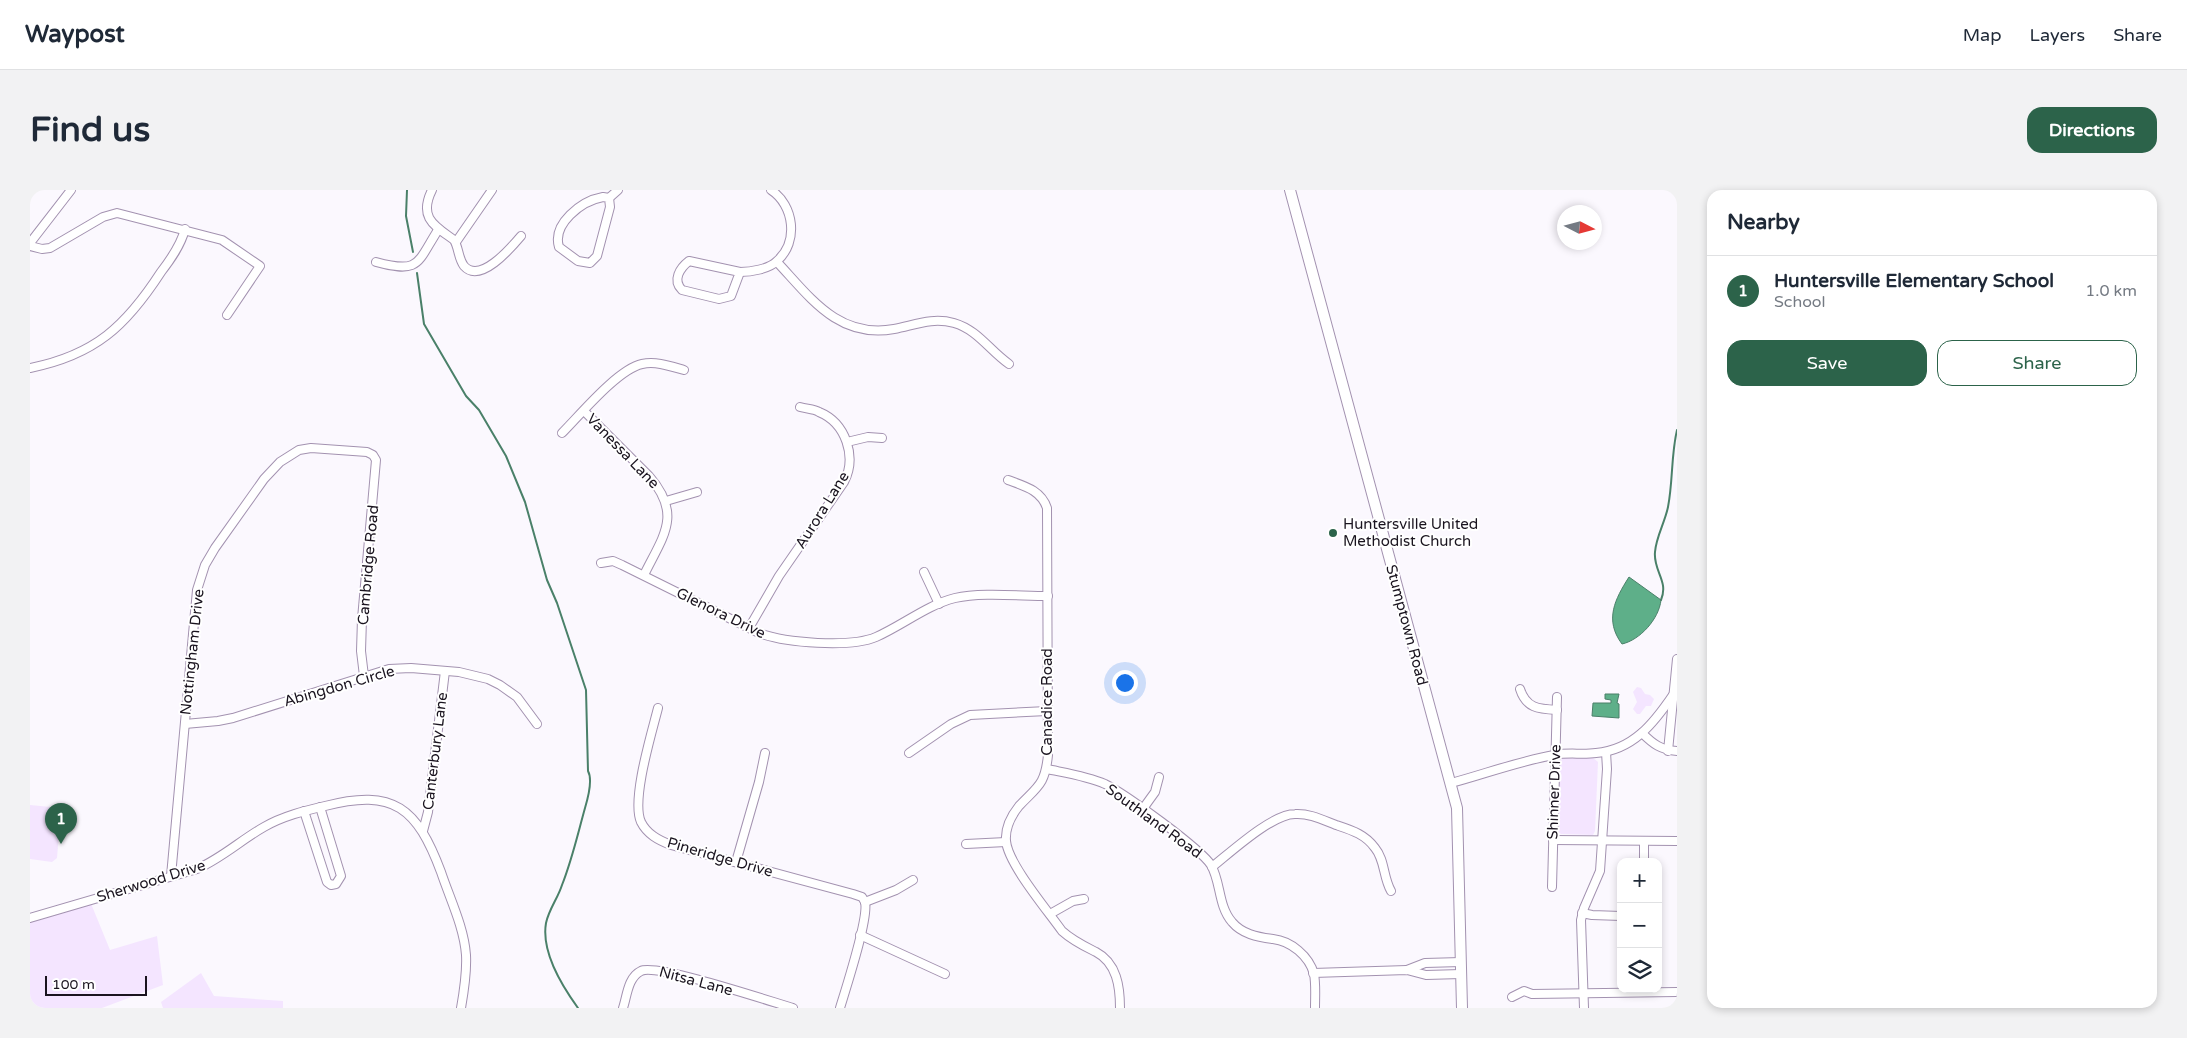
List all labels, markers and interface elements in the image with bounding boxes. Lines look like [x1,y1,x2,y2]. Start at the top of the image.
text: Waypost [25,20,125,49]
text: Map [1963,24,2002,46]
text: Layers [2030,24,2085,46]
text: Share [2113,24,2162,46]
button: Directions [2027,107,2157,153]
text: Find us [30,109,150,151]
north arrow [1557,205,1602,250]
text: Nearby [1727,210,1800,235]
text: Huntersville Elementary School [1774,270,2054,292]
text: 1 [1738,281,1748,301]
text: 1.0 km [2085,281,2137,301]
text: School [1774,292,1826,312]
button: Save [1727,340,1927,386]
button: Share [1937,340,2137,386]
street label: Vanessa Lane [583,410,663,492]
street label: Aurora Lane [791,468,853,552]
street label: Cambridge Road [354,504,382,626]
place label: Huntersville United Methodist Church [1343,515,1478,550]
marker: Huntersville United Methodist Church [1327,527,1339,539]
street label: Stumptown Road [1382,563,1432,687]
street label: Glenora Drive [674,584,768,642]
street label: Nottingham Drive [176,588,208,716]
street label: Canadice Road [1038,648,1056,756]
street label: Abingdon Circle [282,662,396,710]
your location [1112,670,1138,696]
street label: Canterbury Lane [419,691,451,811]
street label: Shinner Drive [1543,744,1565,840]
street label: Southland Road [1102,780,1206,862]
pin: 1 [45,803,77,844]
street label: Pineridge Drive [665,833,775,881]
street label: Sherwood Drive [94,856,208,906]
map controls [1617,858,1662,993]
button: + [1617,858,1662,903]
button: − [1617,903,1662,948]
button: layers [1617,948,1662,993]
street label: Nitsa Lane [657,963,735,999]
scale bar [45,973,148,996]
text: 100 m [52,976,95,993]

